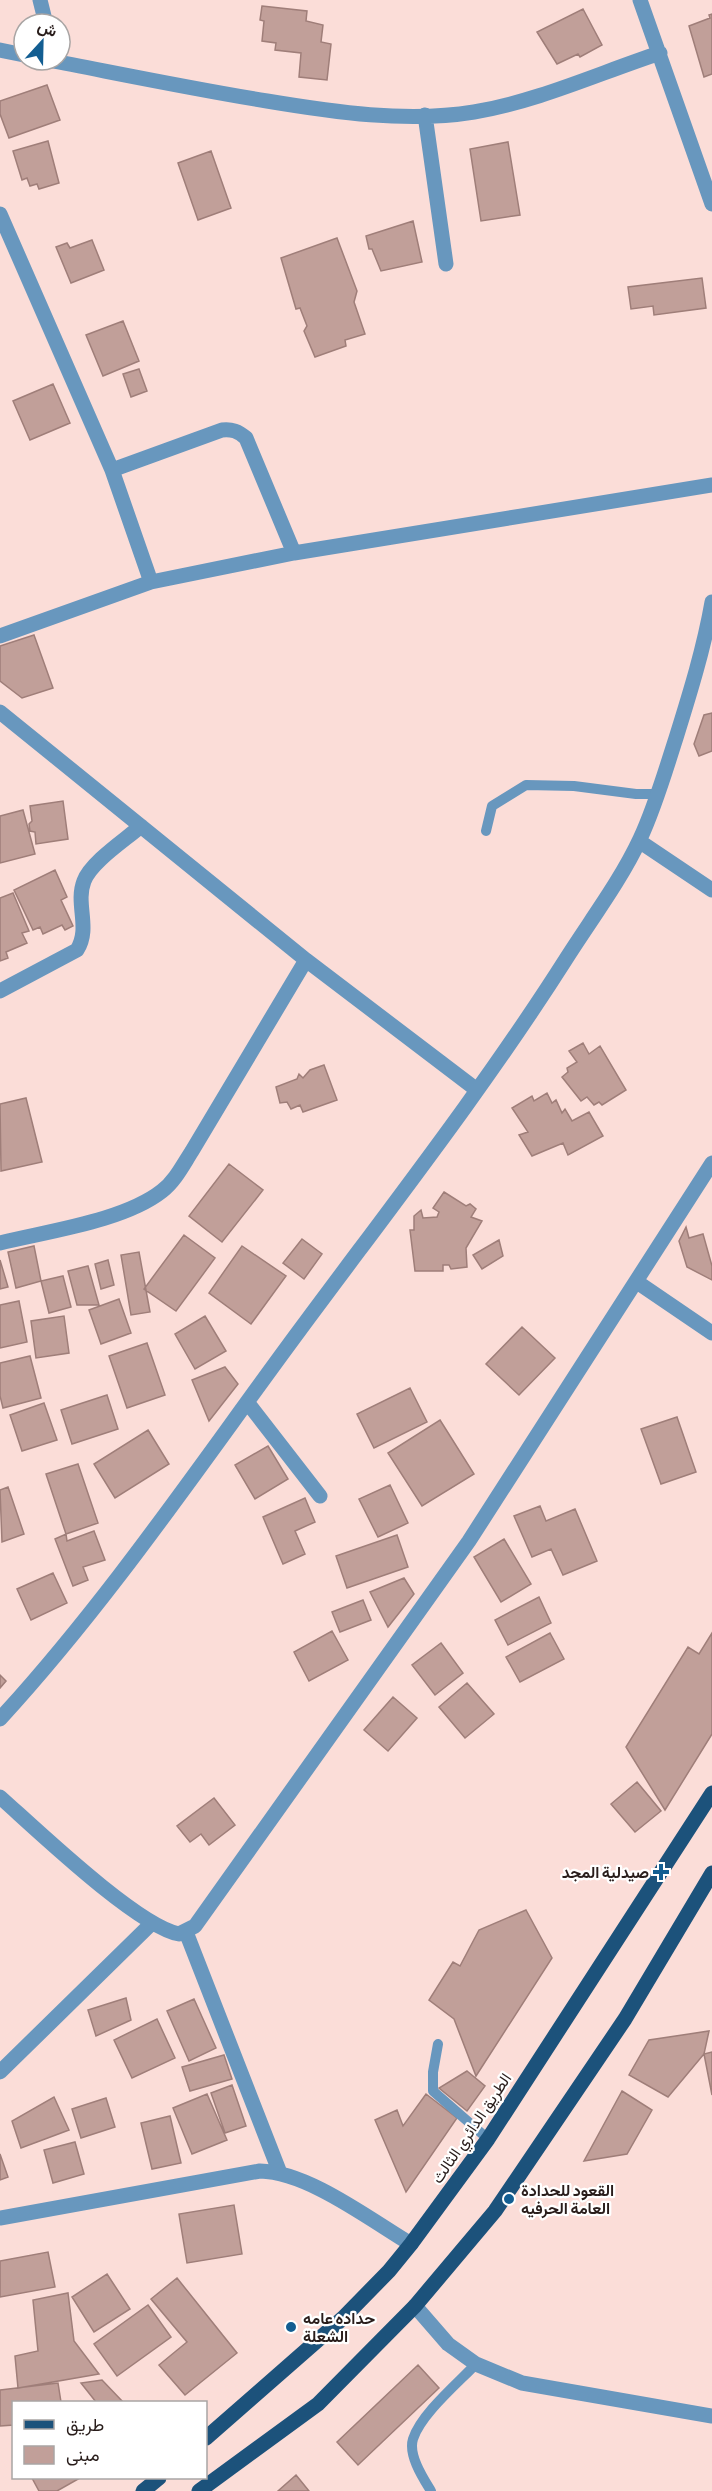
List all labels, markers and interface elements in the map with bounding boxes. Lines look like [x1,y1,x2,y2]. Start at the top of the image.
north arrow [12,12,72,72]
text: ش [35,17,60,42]
place label: صيدلية المجد [562,1864,649,1883]
marker: صيدلية المجد [654,1865,668,1879]
street label: الطريق الدائري الثالث [428,2070,519,2189]
place label: القعود للحدادة العامة الحرفيه [521,2182,614,2219]
marker: القعود للحدادة العامة الحرفيه [502,2192,516,2206]
place label: حداده عامه الشعلة [303,2310,375,2347]
marker: حداده عامه الشعلة [284,2320,298,2334]
legend [12,2401,207,2479]
text: طريق [66,2415,104,2436]
text: مبنى [66,2445,100,2466]

